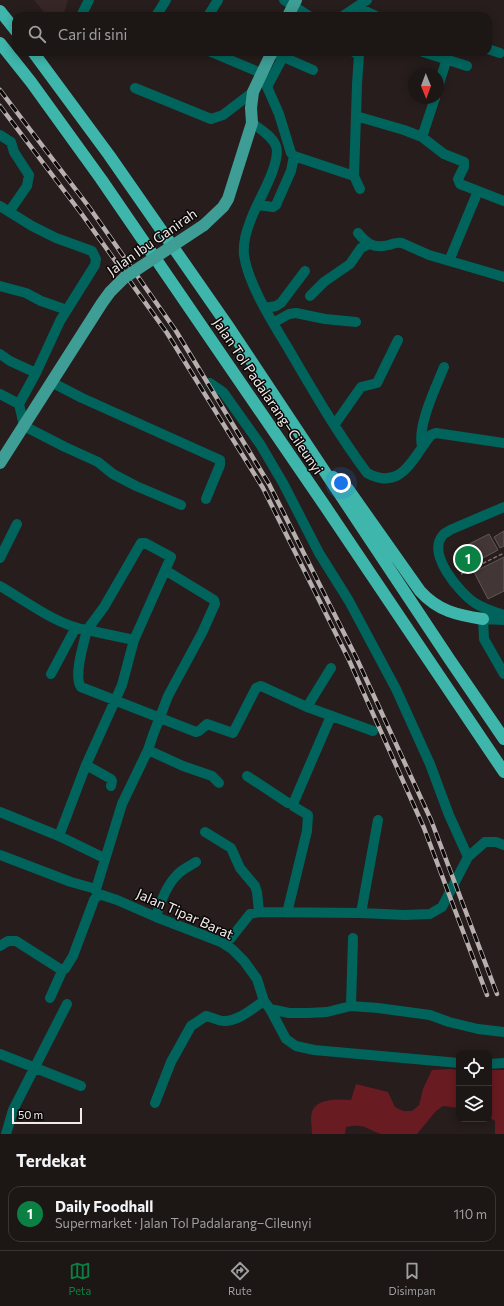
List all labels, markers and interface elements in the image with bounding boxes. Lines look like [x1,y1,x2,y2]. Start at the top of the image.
search box [12,12,492,56]
icon: search [26,23,48,45]
text: Cari di sini [58,25,127,43]
north arrow [408,68,444,104]
street label: Jalan Ibu Ganirah [104,204,200,279]
street label: Jalan Tol Padalarang–Cileunyi [210,314,327,477]
your location [331,473,351,493]
pin: 1 [455,544,481,574]
street label: Jalan Tipar Barat [134,885,237,943]
map controls [456,1050,492,1122]
button: locate [456,1050,492,1086]
button: layers [456,1086,492,1122]
scale bar [12,1106,82,1125]
text: 50 m [18,1108,43,1121]
text: Terdekat [16,1150,86,1171]
text: Daily Foodhall [55,1197,153,1215]
text: 1 [27,1206,33,1222]
text: 110 m [454,1206,487,1222]
text: Supermarket · Jalan Tol Padalarang–Cileunyi [55,1215,312,1231]
tab: Peta [68,1260,91,1297]
tab: Rute [228,1260,252,1297]
tab: Disimpan [389,1260,436,1297]

